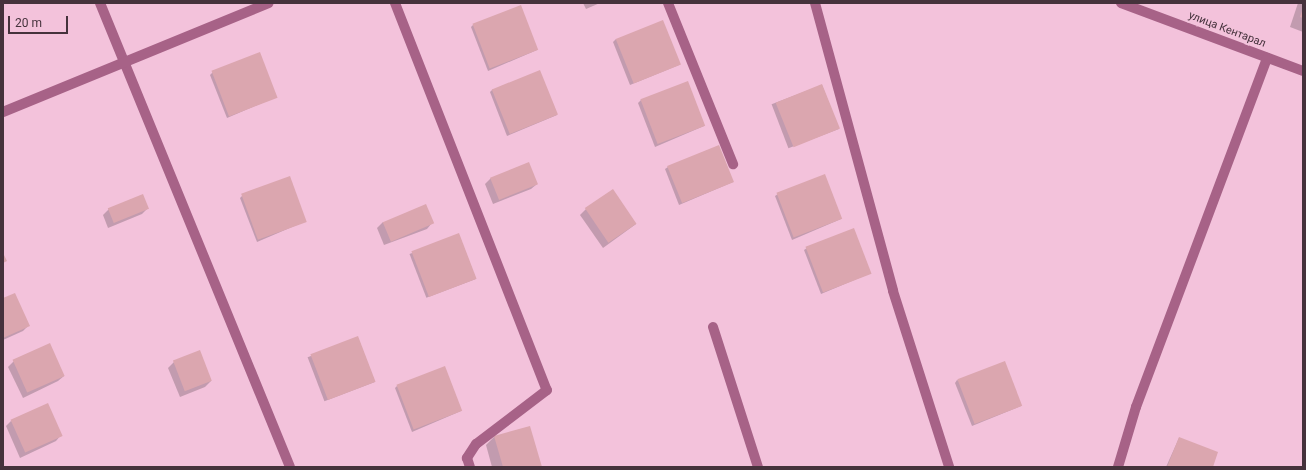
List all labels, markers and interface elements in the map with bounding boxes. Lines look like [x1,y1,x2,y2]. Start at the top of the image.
scale bar [10,8,70,34]
street label: улица Кентарал [1186,9,1268,51]
text: 20 m [15,16,42,30]

